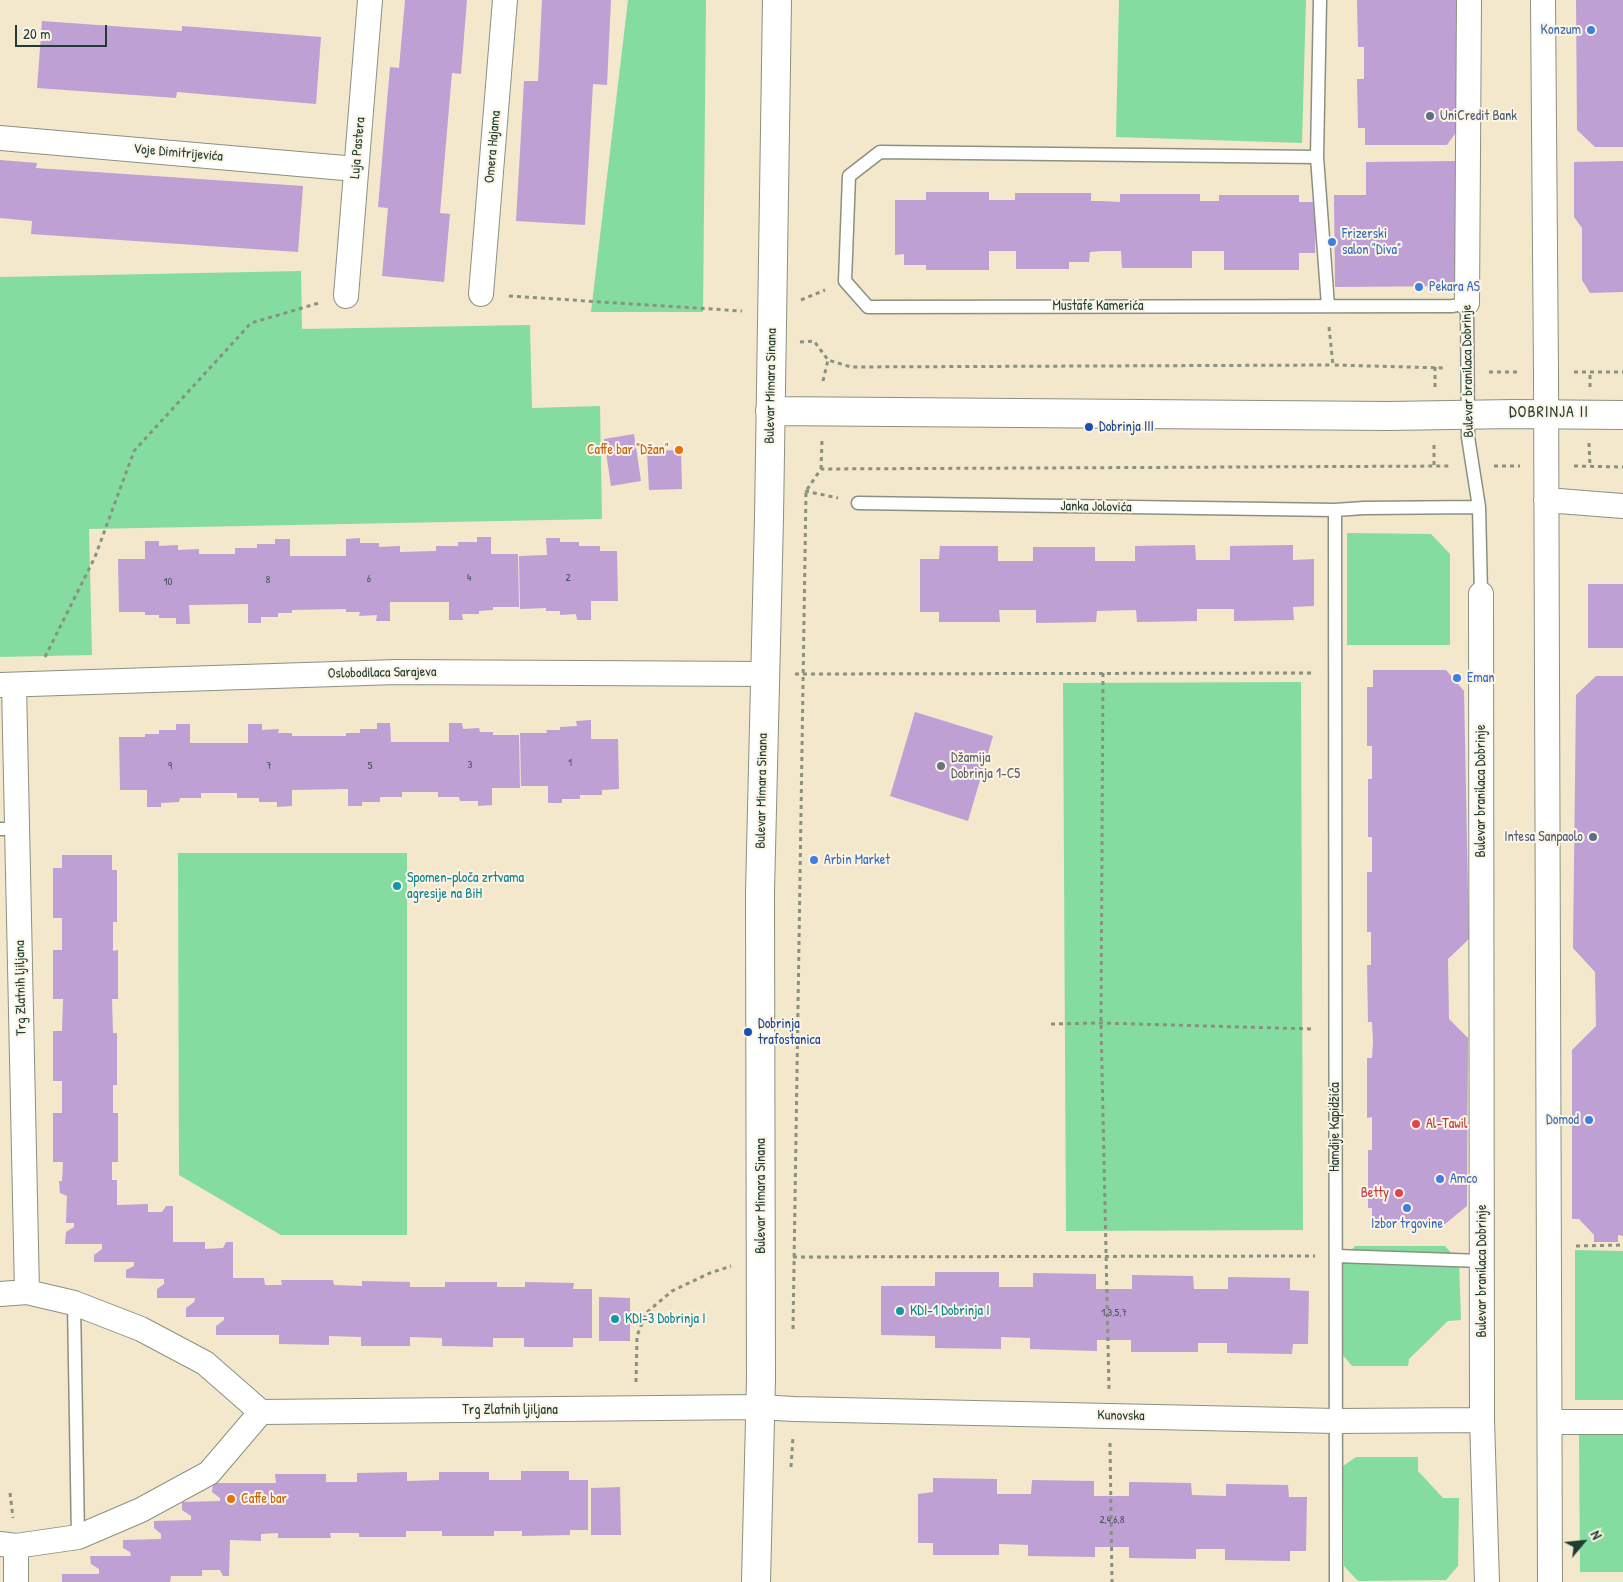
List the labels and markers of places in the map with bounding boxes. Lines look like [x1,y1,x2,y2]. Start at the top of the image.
place label: Konzum [1541,22,1581,38]
marker: Konzum [1585,24,1597,36]
place label: UniCredit Bank [1440,108,1517,124]
marker: UniCredit Bank [1424,110,1436,122]
place label: Frizerski salon "Diva" [1342,226,1401,258]
marker: Frizerski salon "Diva" [1326,236,1338,248]
place label: Pekara AS [1429,279,1480,295]
marker: Pekara AS [1413,281,1425,293]
place label: Dobrinja III [1099,419,1154,435]
marker: Dobrinja III [1083,421,1095,433]
place label: Caffe bar "Džan" [587,442,669,458]
marker: Caffe bar "Džan" [673,444,685,456]
place label: Eman [1467,670,1495,686]
marker: Eman [1451,672,1463,684]
place label: Džamija Dobrinja 1-C5 [951,750,1020,782]
marker: Džamija Dobrinja 1-C5 [935,760,947,772]
place label: Intesa Sanpaolo [1504,829,1583,845]
marker: Intesa Sanpaolo [1587,831,1599,843]
place label: Arbin Market [824,852,890,868]
marker: Arbin Market [808,854,820,866]
place label: Spomen-ploča zrtvama agresije na BiH [407,870,524,902]
marker: Spomen-ploča zrtvama agresije na BiH [391,880,403,892]
place label: Dobrinja trafostanica [758,1016,820,1048]
marker: Dobrinja trafostanica [742,1026,754,1038]
place label: Domod [1546,1112,1579,1128]
marker: Domod [1583,1114,1595,1126]
place label: Al-Tawil [1426,1116,1468,1132]
marker: Al-Tawil [1410,1118,1422,1130]
place label: Amco [1450,1171,1477,1187]
marker: Amco [1434,1173,1446,1185]
place label: Betty [1361,1185,1389,1201]
marker: Betty [1393,1187,1405,1199]
marker: Izbor trgovine [1401,1202,1413,1214]
place label: Izbor trgovine [1371,1216,1443,1232]
place label: KDI-1 Dobrinja I [910,1303,989,1319]
marker: KDI-1 Dobrinja I [894,1305,906,1317]
place label: KDI-3 Dobrinja I [625,1311,706,1327]
marker: KDI-3 Dobrinja I [609,1313,621,1325]
place label: Caffe bar [241,1491,287,1507]
marker: Caffe bar [225,1493,237,1505]

